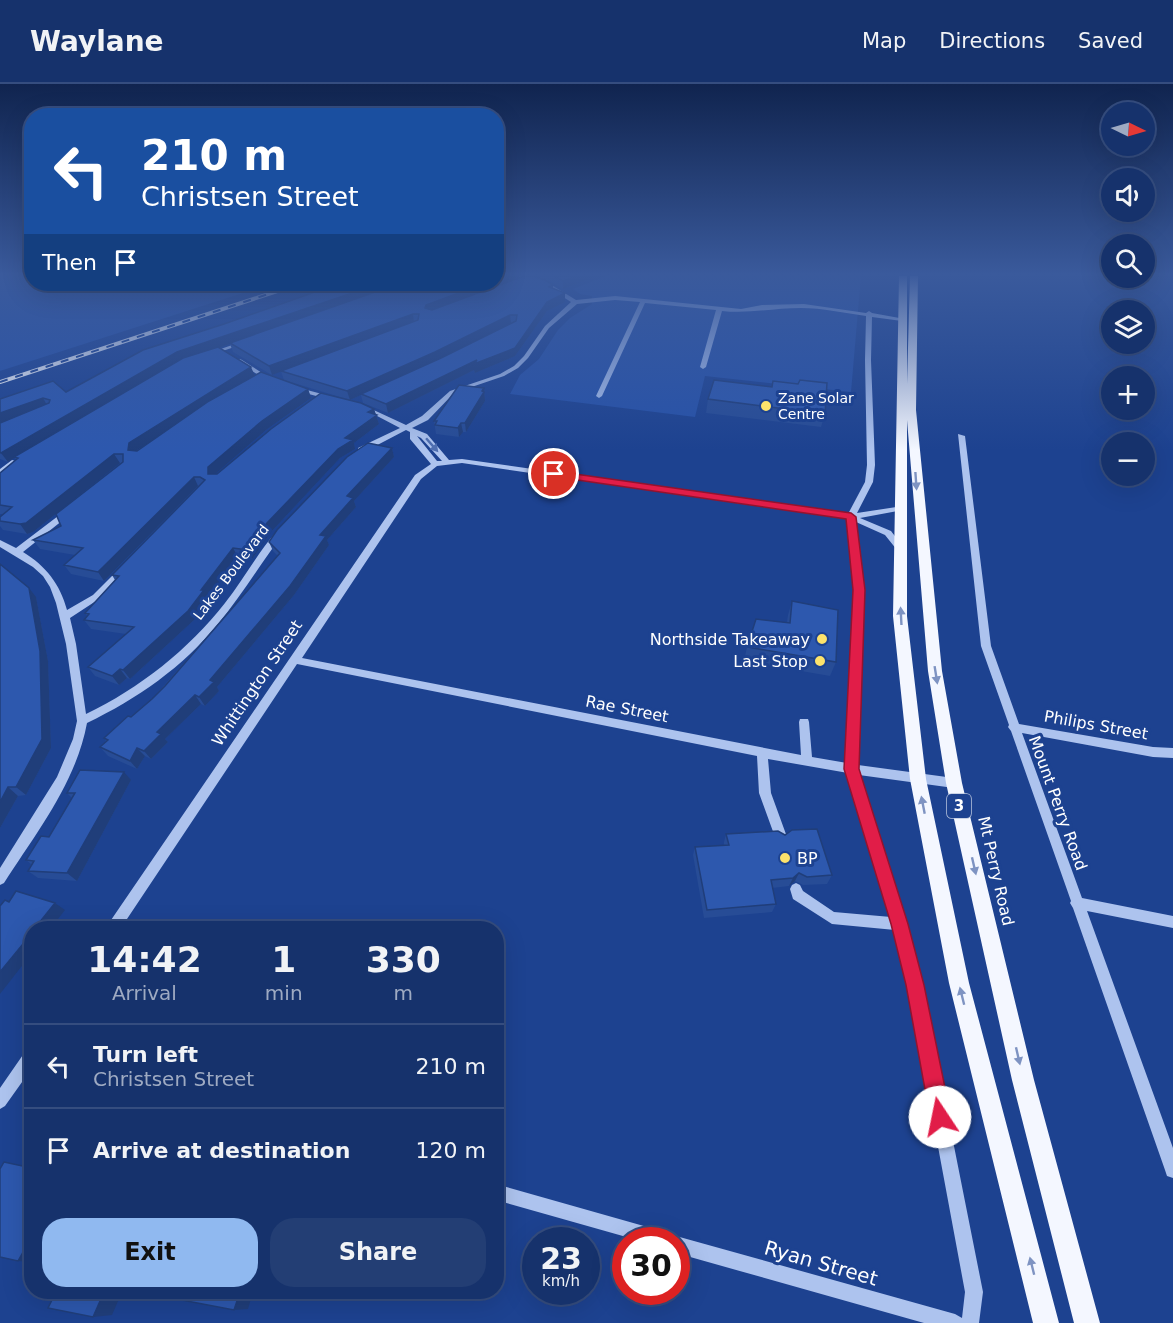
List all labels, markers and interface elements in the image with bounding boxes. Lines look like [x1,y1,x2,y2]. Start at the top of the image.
text: Waylane [30,25,164,58]
text: Map [862,29,906,53]
text: Directions [939,29,1045,53]
text: Saved [1078,29,1143,53]
north arrow [1101,102,1155,156]
map controls [1101,102,1155,486]
text: 210 m [141,131,287,180]
icon: left [42,132,120,210]
button: sound [1101,168,1155,222]
text: Christsen Street [141,181,359,212]
button: search [1101,234,1155,288]
icon: arrive [109,246,142,279]
text: Then [42,250,97,275]
button: layers [1101,300,1155,354]
button: + [1101,366,1155,420]
place label: Zane Solar Centre [778,390,854,422]
marker: Zane Solar Centre [759,399,773,413]
button: − [1101,432,1155,486]
one-way arrow [425,437,438,452]
pin [528,448,579,499]
icon: arrive [537,457,570,490]
one-way arrow [912,472,921,491]
street label: Lakes Boulevard [190,521,272,623]
one-way arrow [896,606,905,625]
street label: Whittington Street [208,617,306,749]
place label: Northside Takeaway [650,630,810,649]
marker: Northside Takeaway [815,632,829,646]
place label: Last Stop [733,652,808,671]
marker: Last Stop [813,654,827,668]
one-way arrow [931,666,940,685]
street label: Rae Street [584,692,670,726]
street label: Philips Street [1042,706,1150,744]
street label: Mount Perry Road [1025,733,1091,873]
road number: 3 [947,794,971,818]
one-way arrow [918,795,927,814]
street label: Mt Perry Road [974,814,1018,928]
place label: BP [797,849,818,868]
marker: BP [778,851,792,865]
one-way arrow [969,857,979,876]
text: 14:42 [87,939,202,980]
text: 1 [271,939,296,980]
text: 330 [366,939,441,980]
text: Arrival [112,981,177,1005]
text: min [265,981,303,1005]
text: m [394,981,413,1005]
one-way arrow [957,987,967,1005]
text: Turn left [93,1042,198,1067]
one-way arrow [1013,1047,1023,1066]
icon: left [42,1050,75,1083]
text: 210 m [416,1054,486,1079]
text: Christsen Street [93,1067,254,1091]
position arrow [908,1085,972,1149]
icon: arrive [42,1134,75,1167]
text: Arrive at destination [93,1138,350,1163]
text: 120 m [416,1138,486,1163]
button: Exit [42,1218,258,1287]
button: Share [270,1218,486,1287]
speed limit sign: 30 [612,1227,690,1305]
street label: Ryan Street [762,1235,881,1291]
text: 23 [540,1241,582,1276]
one-way arrow [1026,1257,1036,1276]
text: km/h [542,1272,580,1290]

